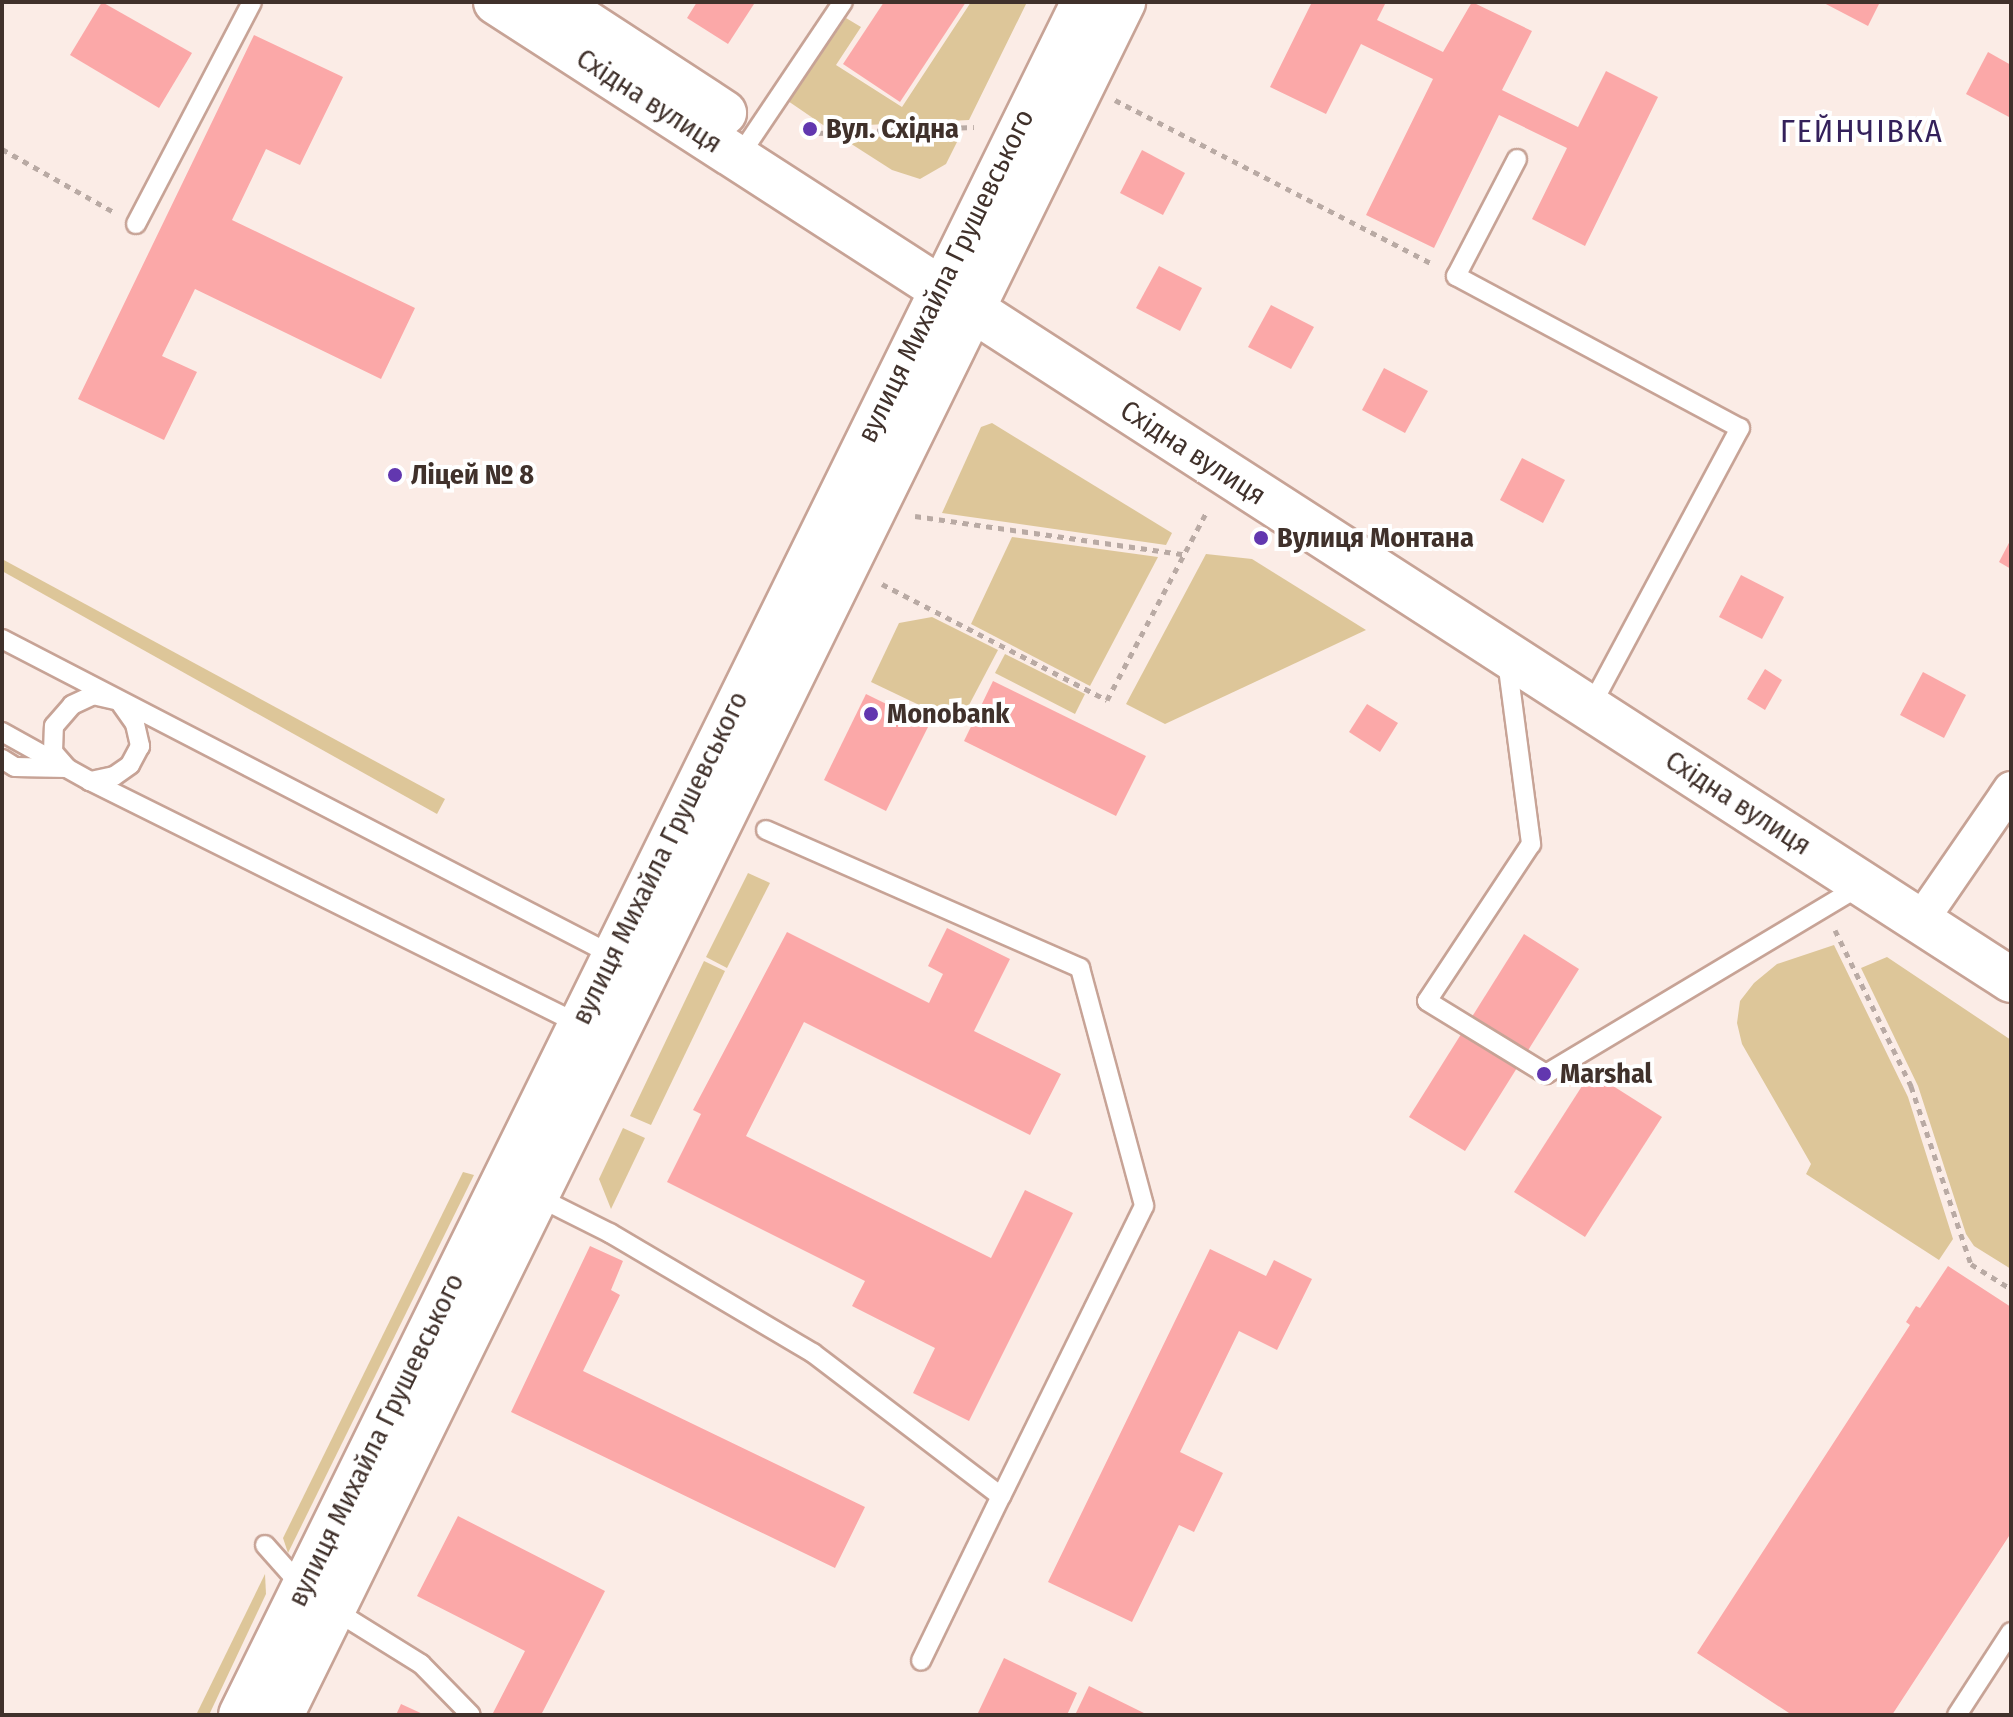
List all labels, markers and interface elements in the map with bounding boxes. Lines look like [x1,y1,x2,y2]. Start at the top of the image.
street label: Східна вулиця [570,42,728,160]
street label: вулиця Михайла Грушевського [851,104,1041,448]
place label: Вул. Східна [826,112,959,146]
district label: ГЕЙНЧІВКА [1780,112,1944,150]
marker: Вул. Східна [801,120,819,138]
street label: Східна вулиця [1114,394,1272,512]
place label: Ліцей № 8 [411,458,534,492]
marker: Ліцей № 8 [386,466,404,484]
place label: Вулиця Монтана [1277,521,1474,555]
marker: Вулиця Монтана [1252,529,1270,547]
street label: вулиця Михайла Грушевського [565,686,755,1030]
place label: Monobank [887,697,1010,731]
marker: Monobank [862,705,880,723]
street label: Східна вулиця [1659,744,1817,862]
place label: Marshal [1560,1057,1652,1091]
marker: Marshal [1535,1065,1553,1083]
street label: вулиця Михайла Грушевського [281,1268,471,1612]

